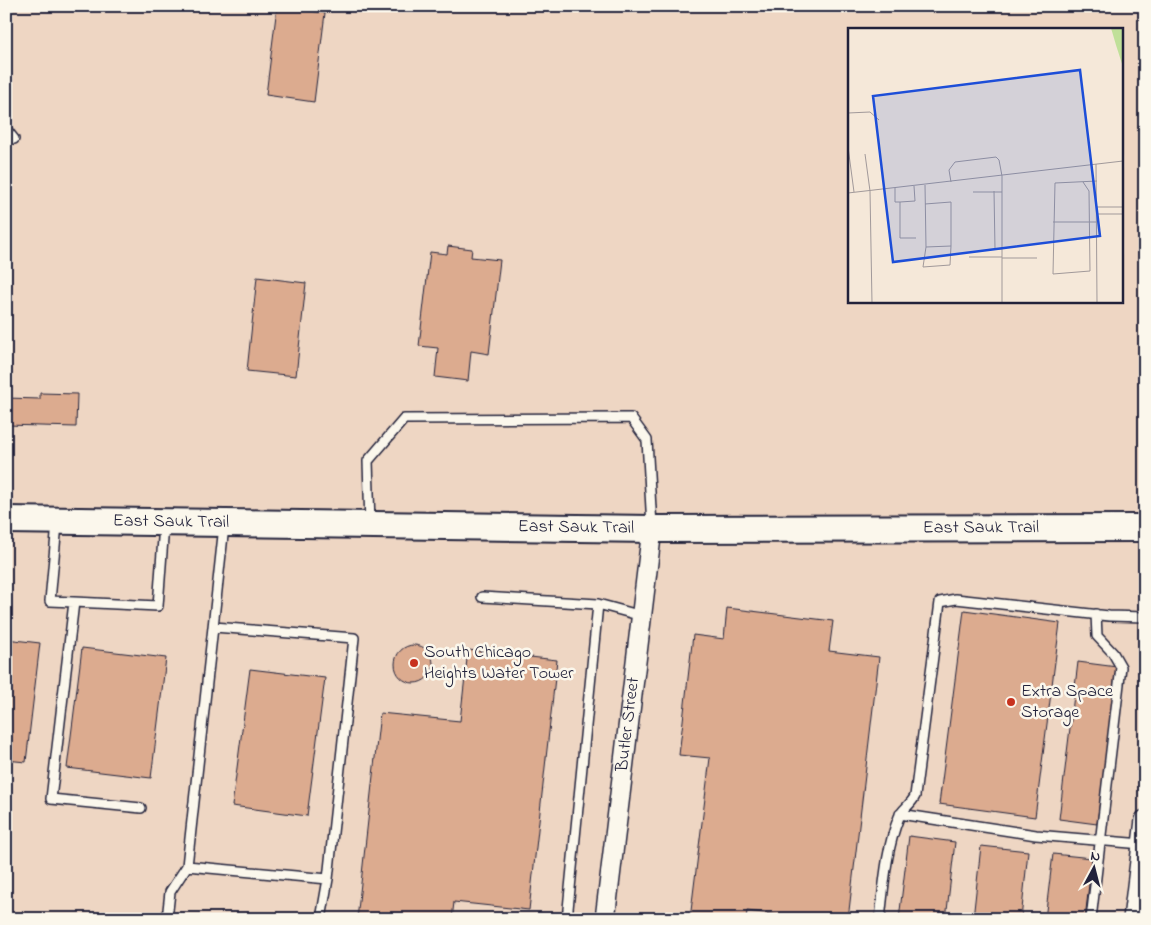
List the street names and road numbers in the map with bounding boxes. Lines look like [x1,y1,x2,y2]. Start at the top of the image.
street label: East Sauk Trail [113,508,229,536]
street label: East Sauk Trail [518,514,634,542]
street label: East Sauk Trail [923,515,1039,541]
street label: Butler Street [610,676,647,774]

